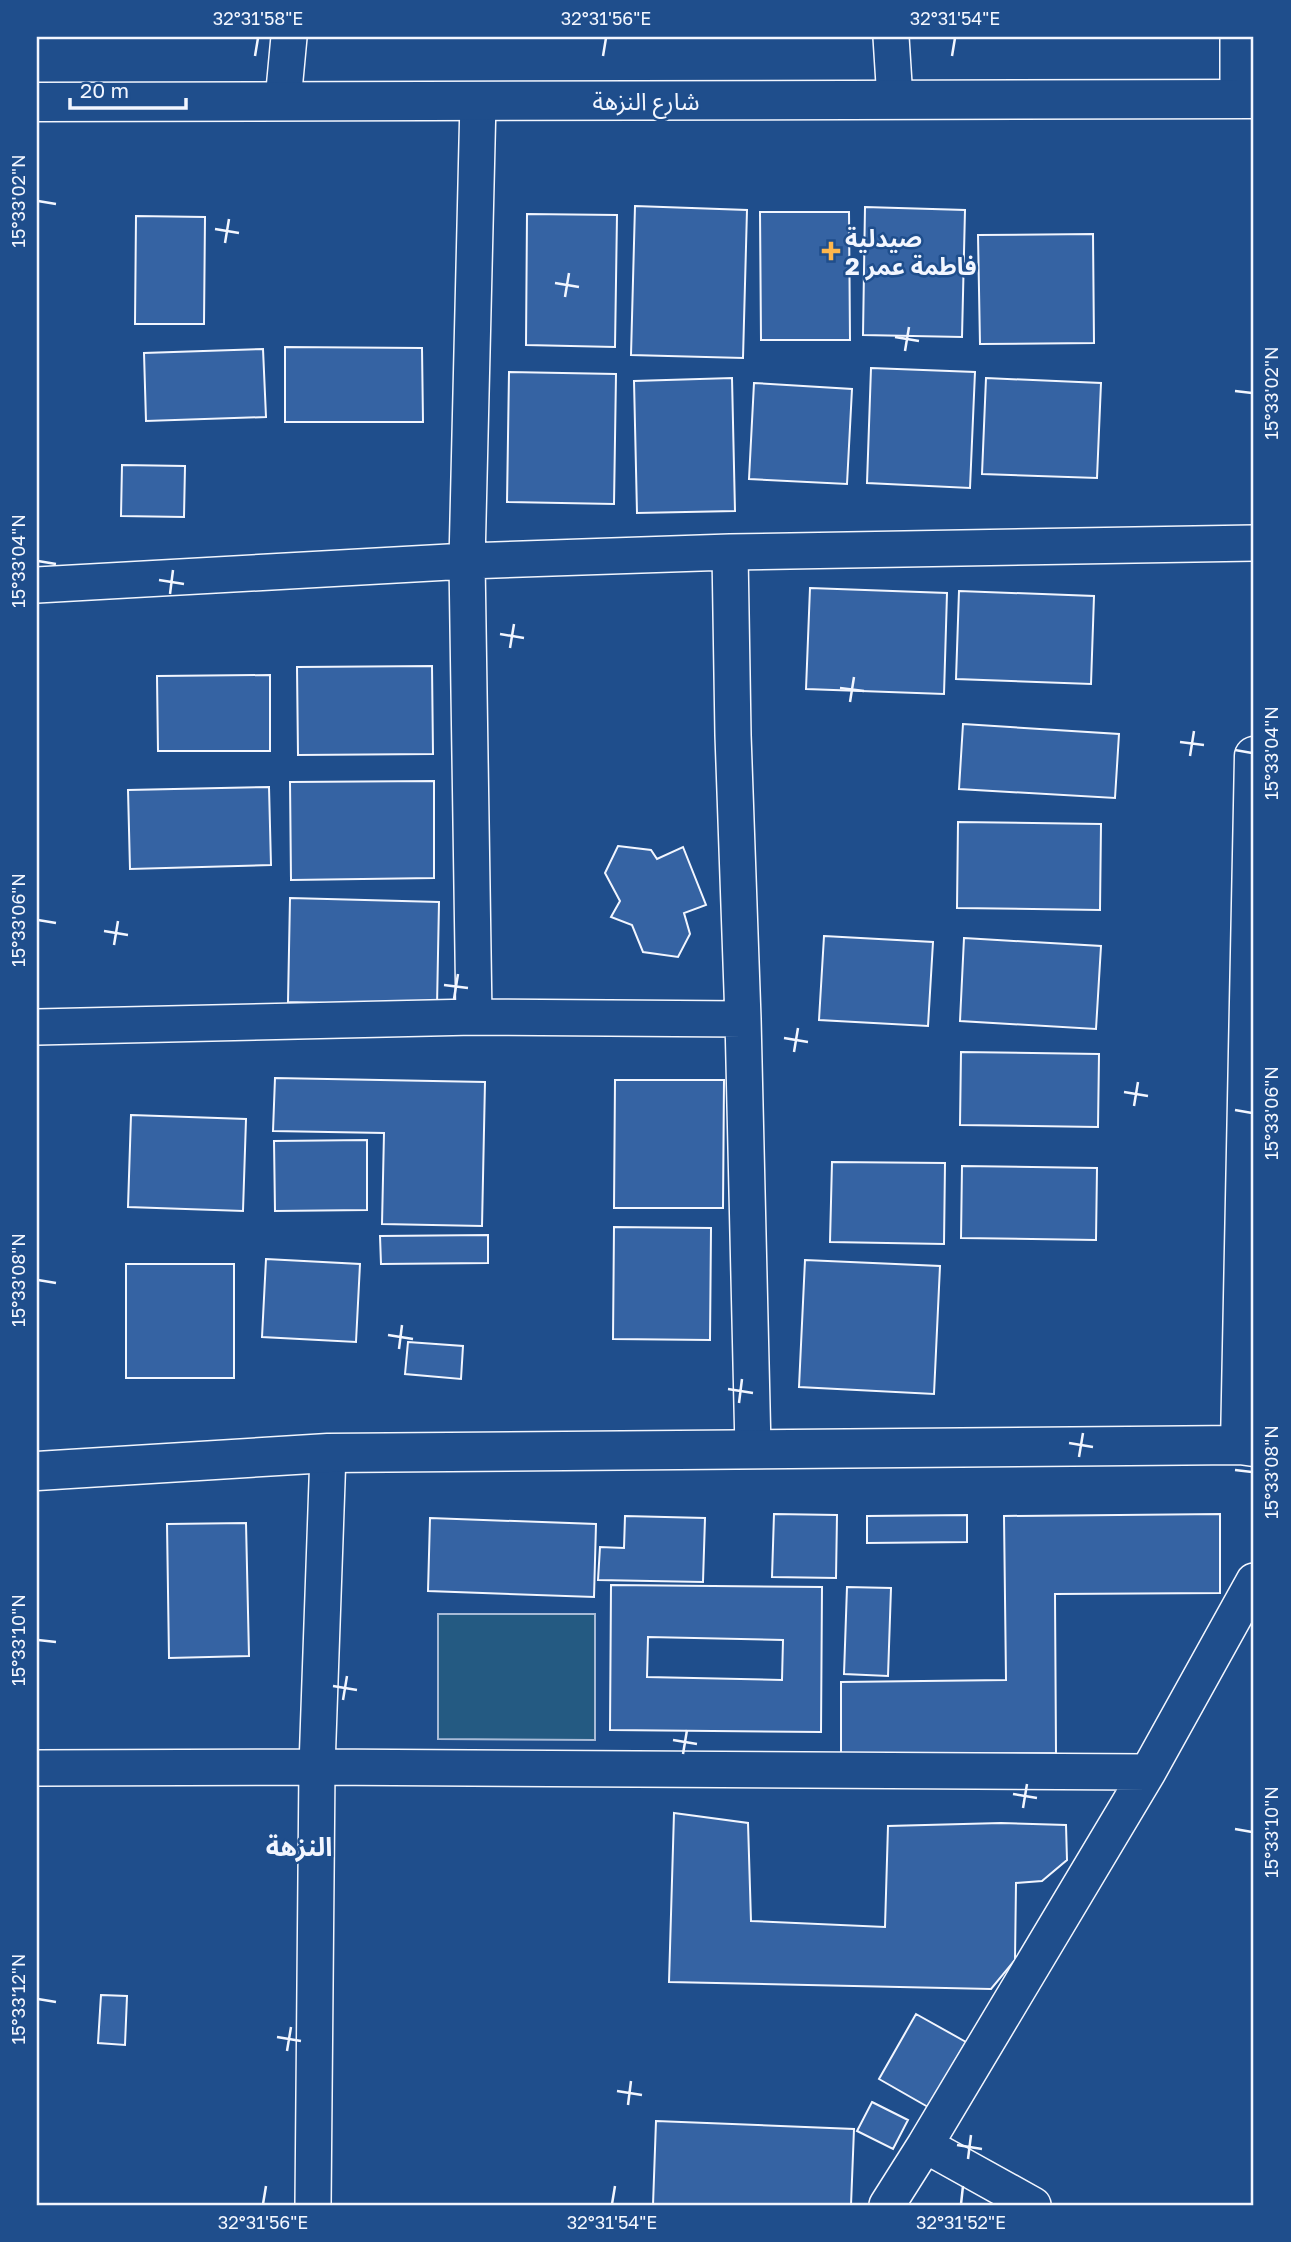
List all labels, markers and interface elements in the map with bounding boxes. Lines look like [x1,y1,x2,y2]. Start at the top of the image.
text: 32°31'58"E [213,7,303,29]
text: 32°31'56"E [561,7,651,29]
text: 32°31'54"E [910,7,1000,29]
scale bar [70,66,186,110]
text: 20 m [80,77,129,103]
street label: شارع النزهة [593,86,699,119]
text: 15°33'02"N [7,154,29,248]
place label: صيدلية فاطمة عمر 2 [845,223,977,281]
marker: صيدلية فاطمة عمر 2 [823,243,839,259]
text: 15°33'02"N [1260,346,1282,440]
text: 15°33'04"N [7,514,29,608]
text: 15°33'04"N [1260,706,1282,800]
text: 15°33'06"N [7,873,29,967]
text: 15°33'06"N [1260,1066,1282,1160]
text: 15°33'08"N [7,1233,29,1327]
text: 15°33'08"N [1260,1425,1282,1519]
text: 15°33'10"N [7,1594,29,1686]
text: 15°33'10"N [1260,1786,1282,1878]
district label: النزهة [266,1831,332,1862]
text: 15°33'12"N [7,1953,29,2045]
text: 32°31'56"E [218,2211,308,2233]
text: 32°31'54"E [567,2211,657,2233]
text: 32°31'52"E [916,2211,1006,2233]

